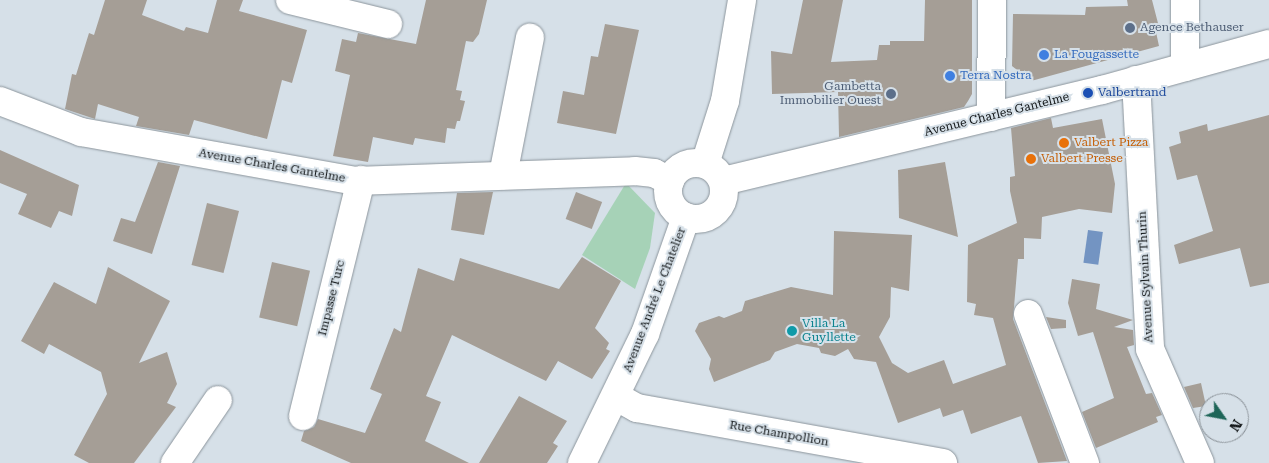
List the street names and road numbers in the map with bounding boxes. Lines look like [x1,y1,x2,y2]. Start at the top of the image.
street label: Avenue Charles Gantelme [923,90,1071,140]
street label: Avenue Charles Gantelme [198,146,346,186]
street label: Avenue Sylvain Thurin [1135,211,1157,343]
street label: Avenue André Le Chatelier [621,226,689,374]
street label: Impasse Turc [316,259,348,337]
street label: Rue Champollion [728,418,830,450]

